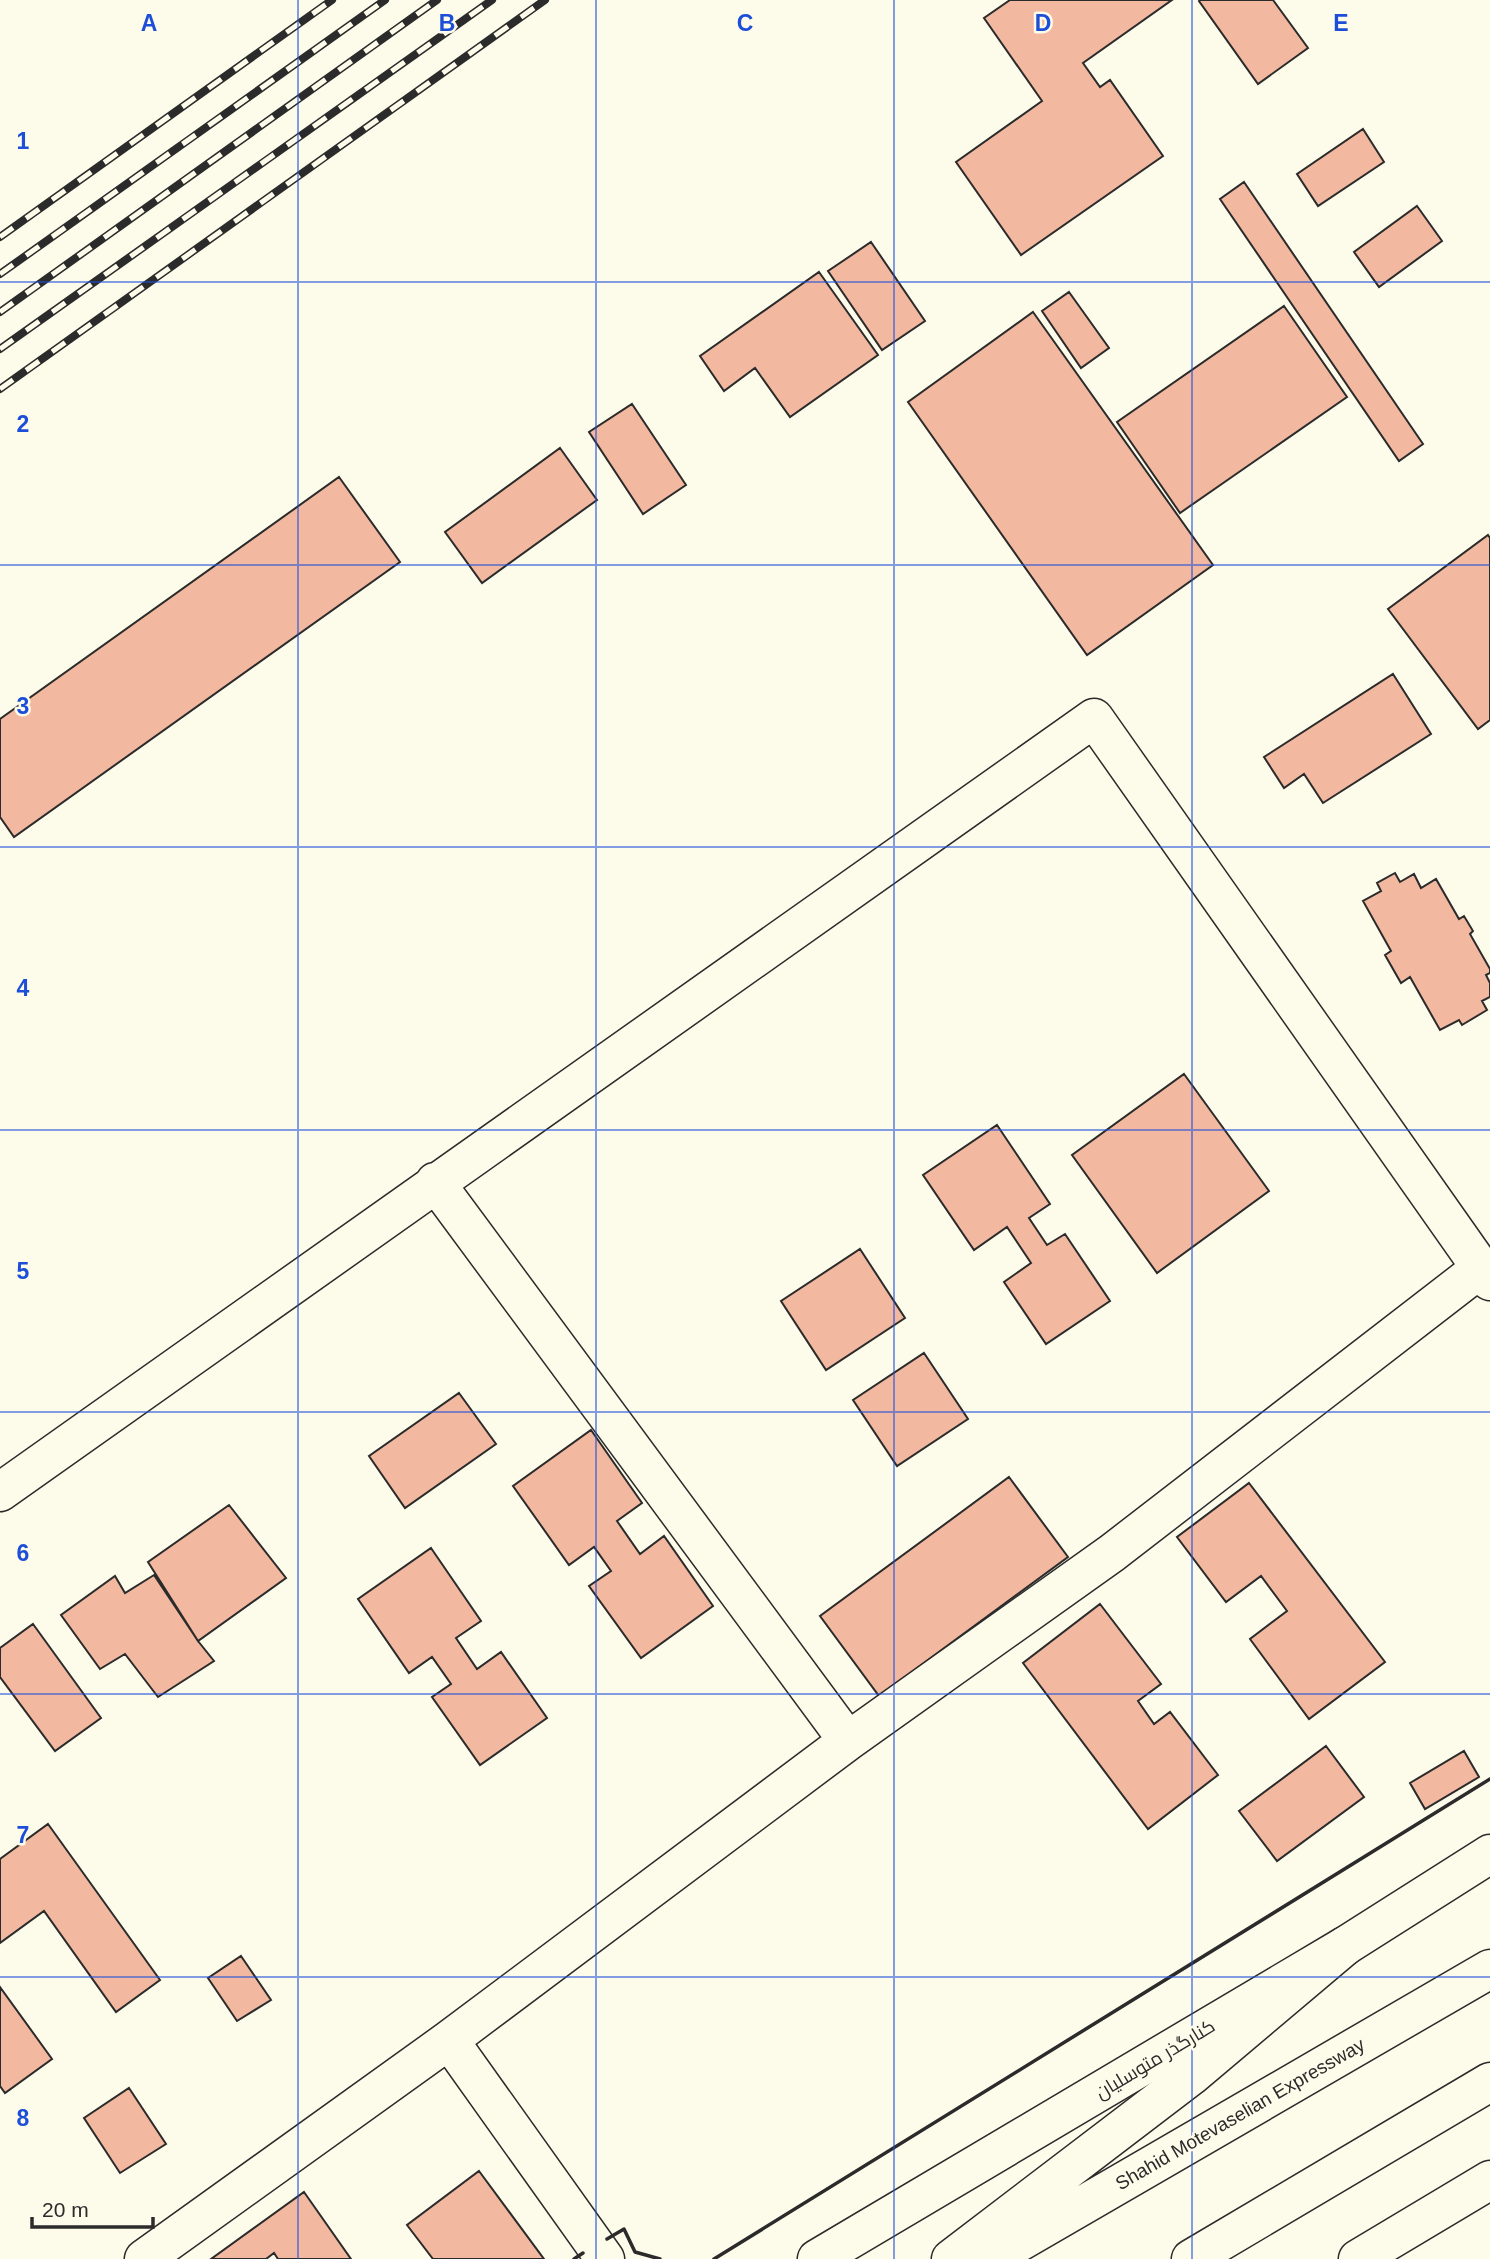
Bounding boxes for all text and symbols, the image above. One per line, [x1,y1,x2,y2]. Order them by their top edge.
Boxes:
text: A [141,10,157,36]
text: B [439,10,455,36]
text: C [737,10,753,36]
text: D [1035,10,1051,36]
text: E [1333,10,1349,36]
text: 1 [17,128,30,154]
text: 2 [17,411,29,437]
text: 3 [17,693,29,719]
text: 4 [17,975,30,1001]
text: 5 [17,1258,30,1284]
text: 6 [17,1540,29,1566]
text: 7 [17,1822,29,1848]
street label: کنارگذر متوسلیان [1092,2015,1219,2104]
street label: Shahid Motevaselian Expressway [1112,2034,1369,2194]
text: 8 [17,2105,30,2131]
scale bar [32,2186,152,2230]
text: 20 m [42,2198,89,2221]

